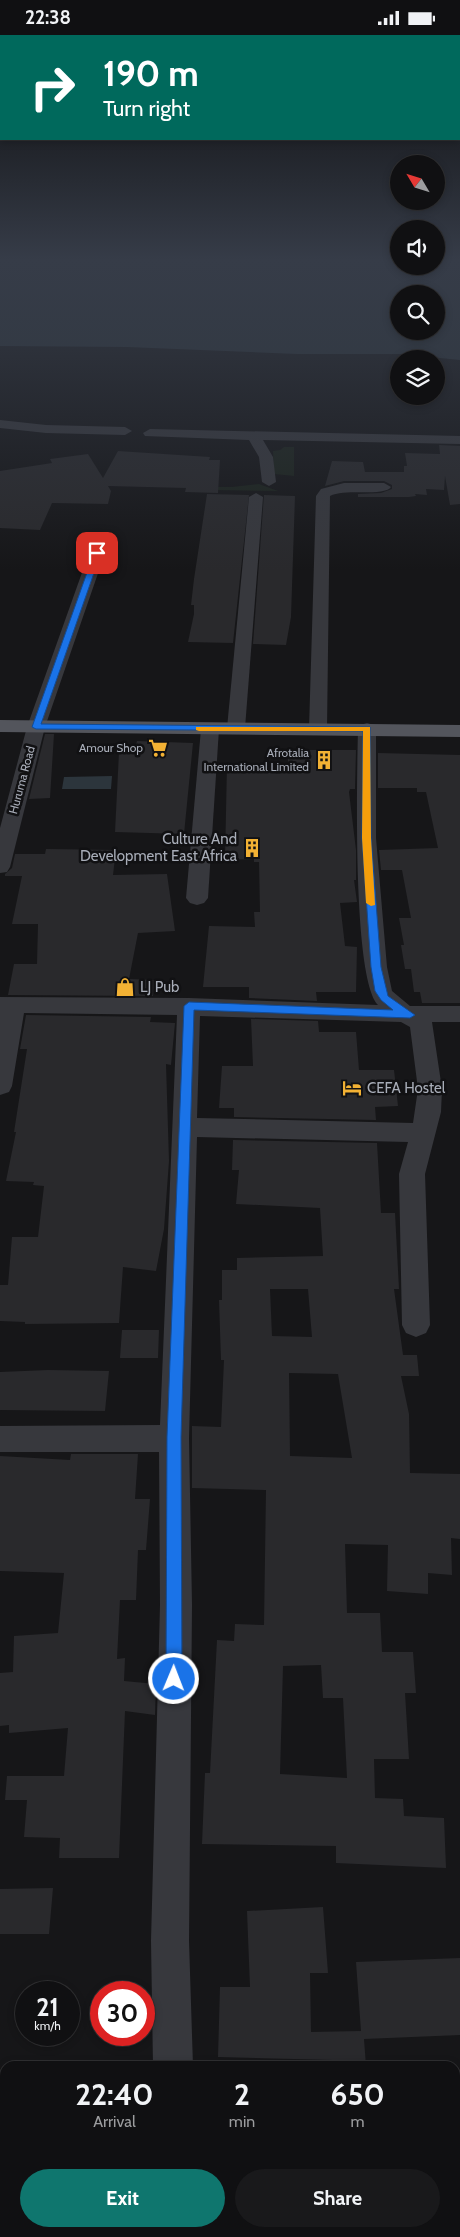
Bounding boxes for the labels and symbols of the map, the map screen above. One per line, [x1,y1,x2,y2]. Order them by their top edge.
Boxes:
north arrow [390,155,445,210]
pin [76,532,118,574]
supermarket icon: Amour Shop [147,737,169,759]
place label: Amour Shop [79,740,143,755]
street label: Huruma Road [5,744,38,815]
place label: Afrotalia International Limited [204,745,309,774]
building icon: Afrotalia International Limited [313,749,335,771]
place label: Culture And Development East Africa [80,830,238,865]
building icon: Culture And Development East Africa [241,837,263,859]
shop icon: LJ Pub [114,976,136,998]
place label: LJ Pub [140,978,179,996]
hotel icon: CEFA Hostel [341,1077,363,1099]
place label: CEFA Hostel [367,1079,446,1097]
position arrow [147,1652,199,1704]
speed limit sign: 30 [90,1981,155,2046]

